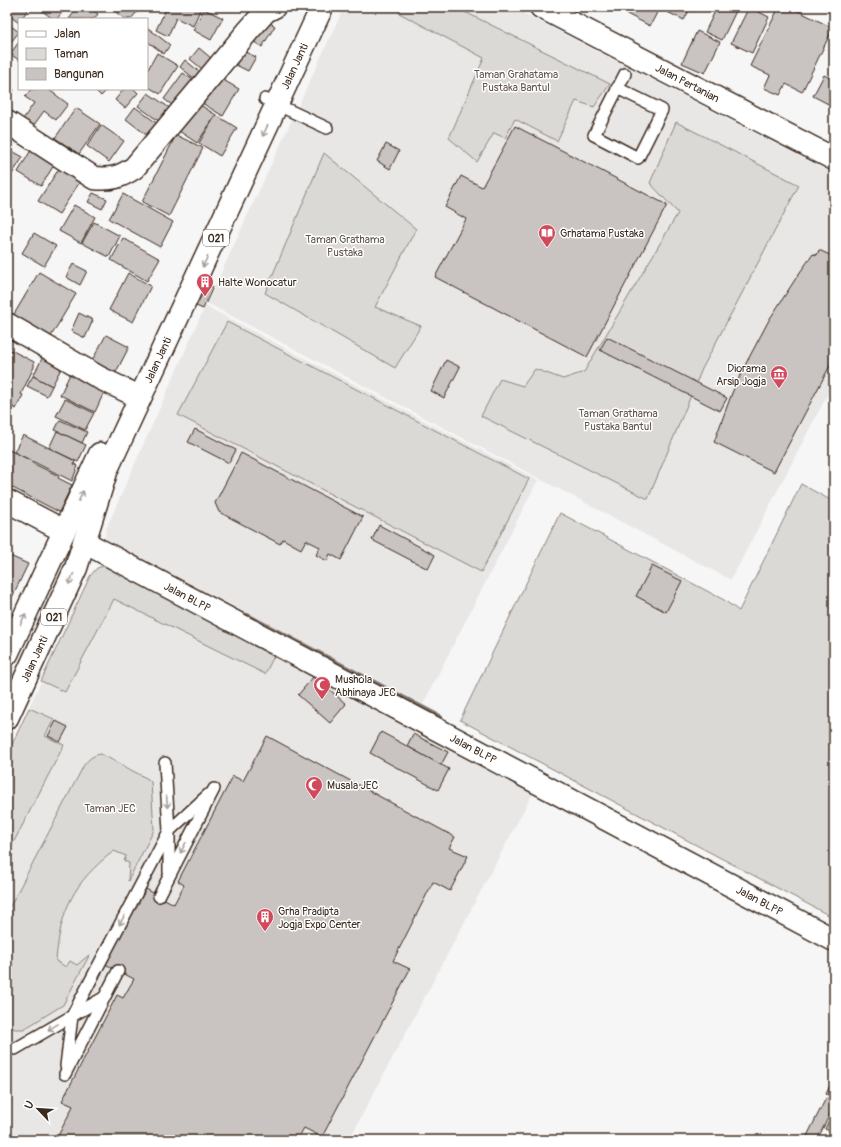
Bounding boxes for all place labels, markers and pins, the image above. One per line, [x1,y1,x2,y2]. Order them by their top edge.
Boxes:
library icon: Grhatama Pustaka [537,223,557,248]
place label: Grhatama Pustaka [560,227,644,240]
building icon: Halte Wonocatur [195,272,215,297]
place label: Halte Wonocatur [218,276,297,289]
place label: Diorama Arsip Jogja [716,362,766,388]
museum icon: Diorama Arsip Jogja [769,364,789,389]
place label: Mushola Abhinaya JEC [335,673,396,699]
mosque icon: Mushola Abhinaya JEC [312,675,332,700]
mosque icon: Musala JEC [304,775,324,800]
place label: Musala JEC [327,779,379,792]
place label: Grha Pradipta Jogja Expo Center [278,905,361,931]
building icon: Grha Pradipta Jogja Expo Center [255,907,275,932]

